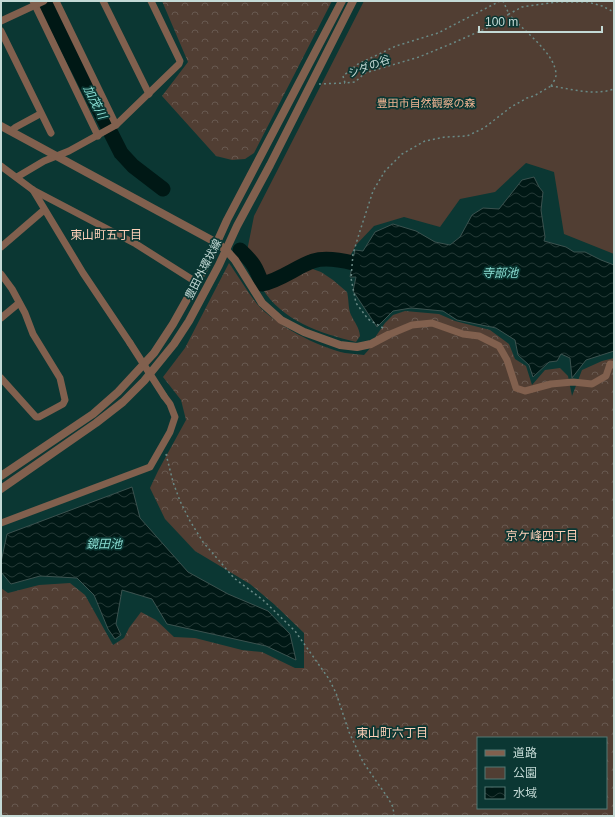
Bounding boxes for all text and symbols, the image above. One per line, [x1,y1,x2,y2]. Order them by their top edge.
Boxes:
scale bar [479,8,602,34]
text: 100 m [485,15,518,29]
street label: シダの谷 [346,53,392,79]
water label: 加茂川 [81,83,110,123]
park label: 豊田市自然観察の森 [377,97,476,109]
district label: 東山町五丁目 [70,228,142,242]
street label: 豊田外環状線 [183,237,223,301]
water label: 寺部池 [482,266,519,280]
district label: 京ケ峰四丁目 [506,529,578,543]
water label: 鏡田池 [86,537,123,551]
district label: 東山町六丁目 [356,726,428,740]
legend [477,737,607,809]
text: 道路 [513,746,537,760]
text: 公園 [513,766,537,780]
text: 水域 [513,786,537,800]

